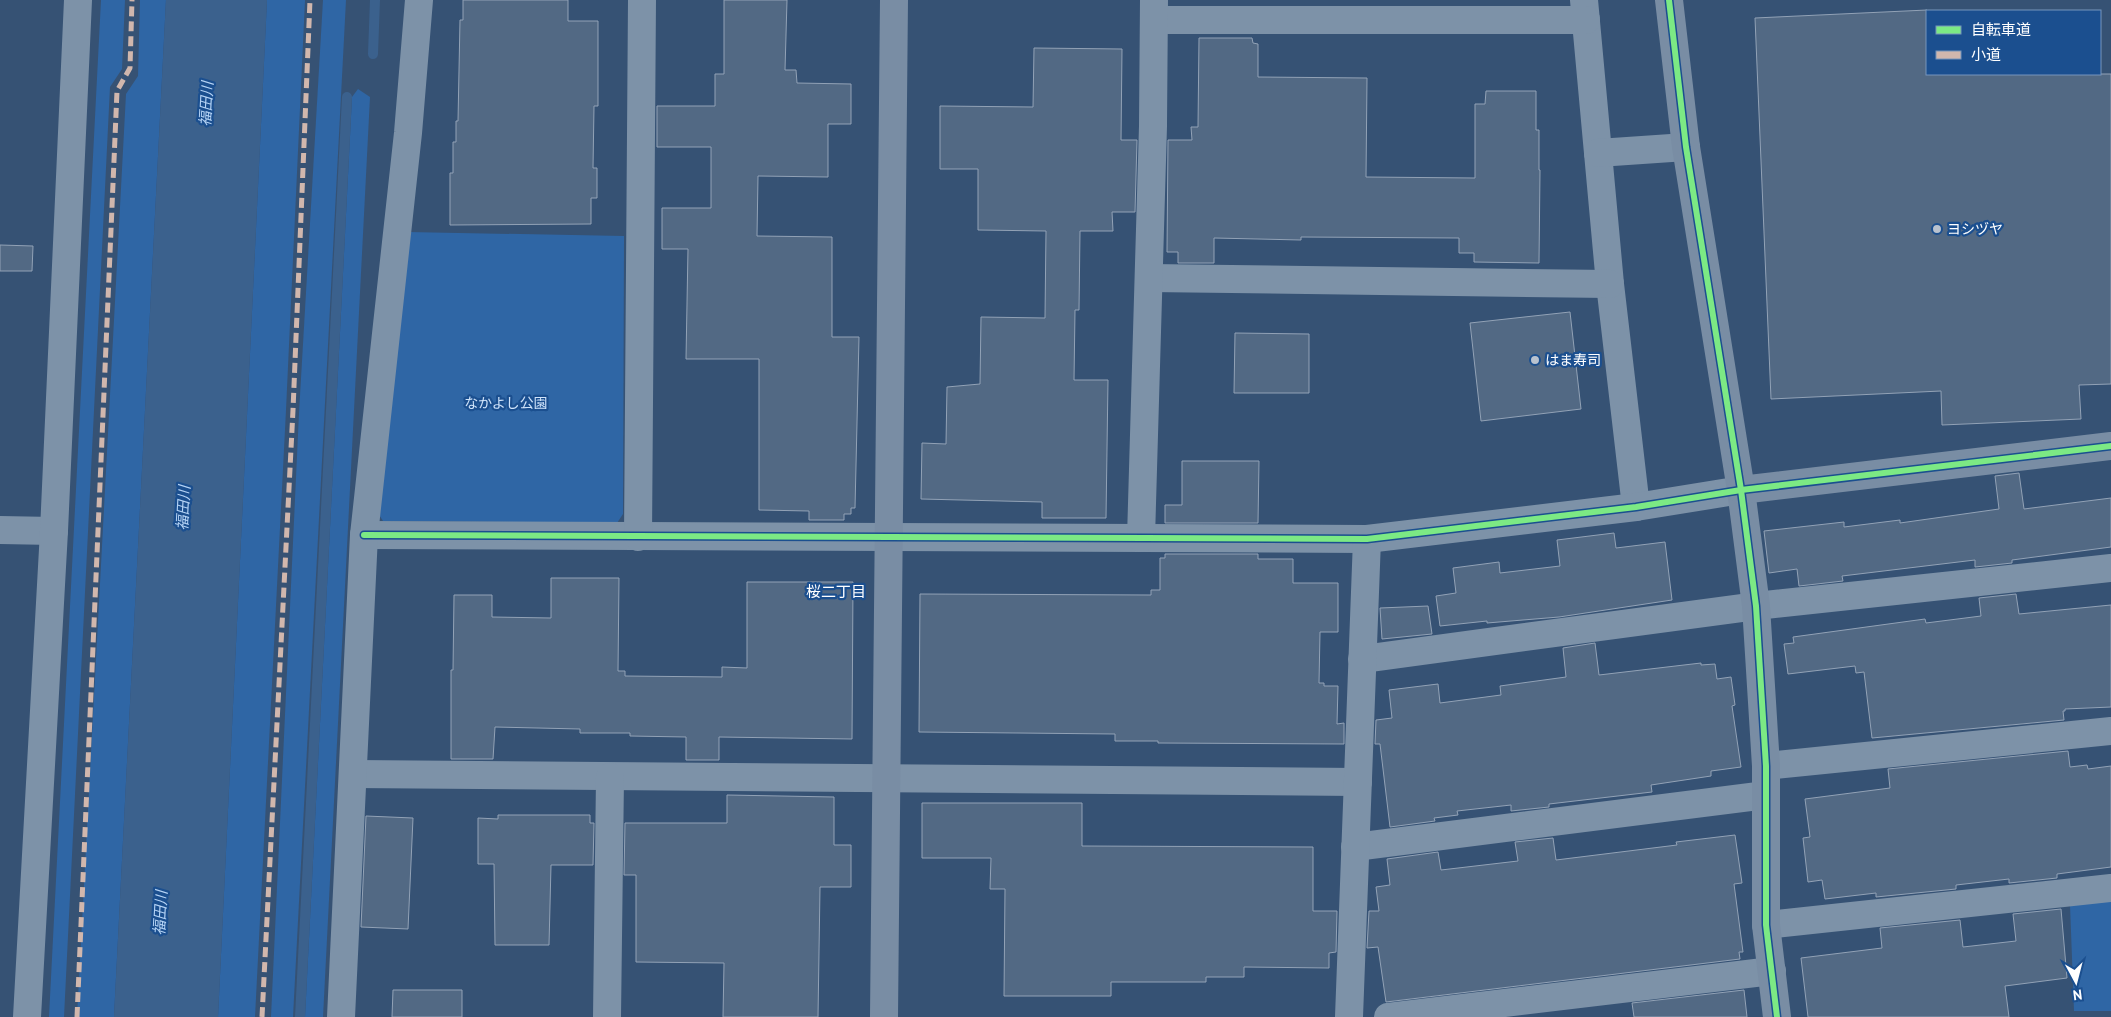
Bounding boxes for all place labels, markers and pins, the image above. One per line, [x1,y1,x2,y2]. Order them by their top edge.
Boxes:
place label: ヨシヅヤ [1947,220,2003,238]
marker: ヨシヅヤ [1931,223,1943,235]
place label: はま寿司 [1545,351,1601,369]
marker: はま寿司 [1529,354,1541,366]

